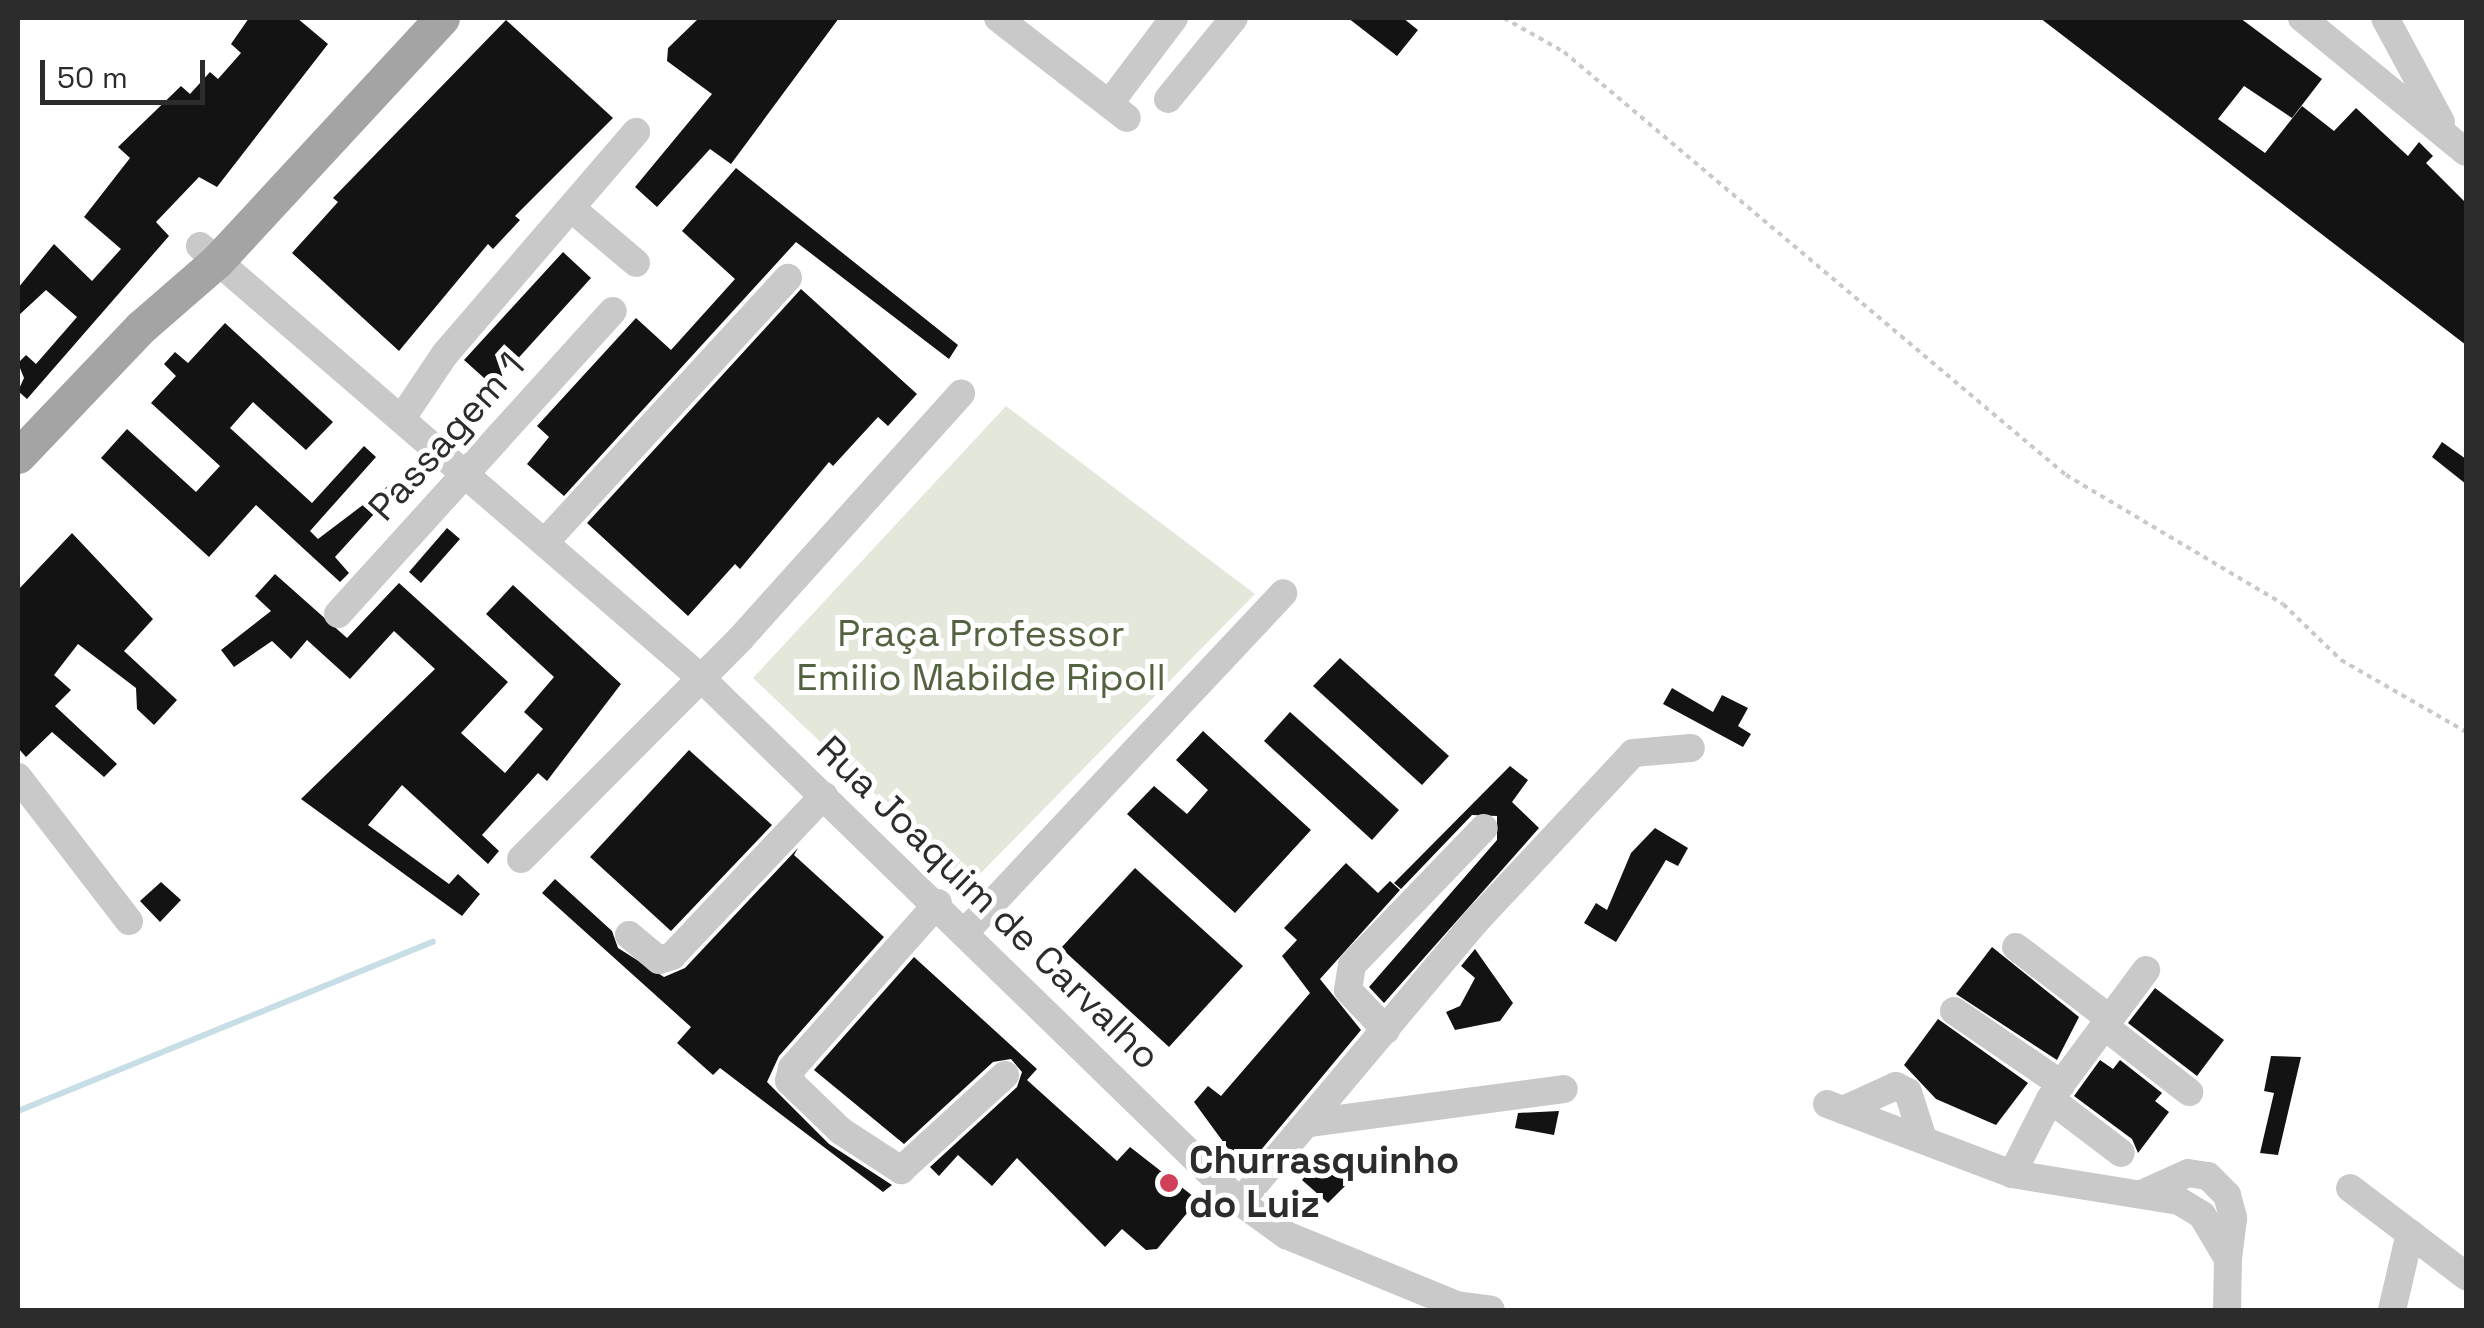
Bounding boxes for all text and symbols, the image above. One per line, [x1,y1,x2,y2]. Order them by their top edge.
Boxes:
scale bar [45,40,210,102]
text: 50 m [57,58,128,97]
street label: Passagem 1 [360,344,534,530]
park label: Praça Professor Emilio Mabilde Ripoll [796,611,1166,700]
street label: Rua Joaquim de Carvalho [807,727,1169,1079]
place label: Churrasquinho do Luiz [1189,1138,1459,1228]
marker: Churrasquinho do Luiz [1158,1172,1180,1194]

